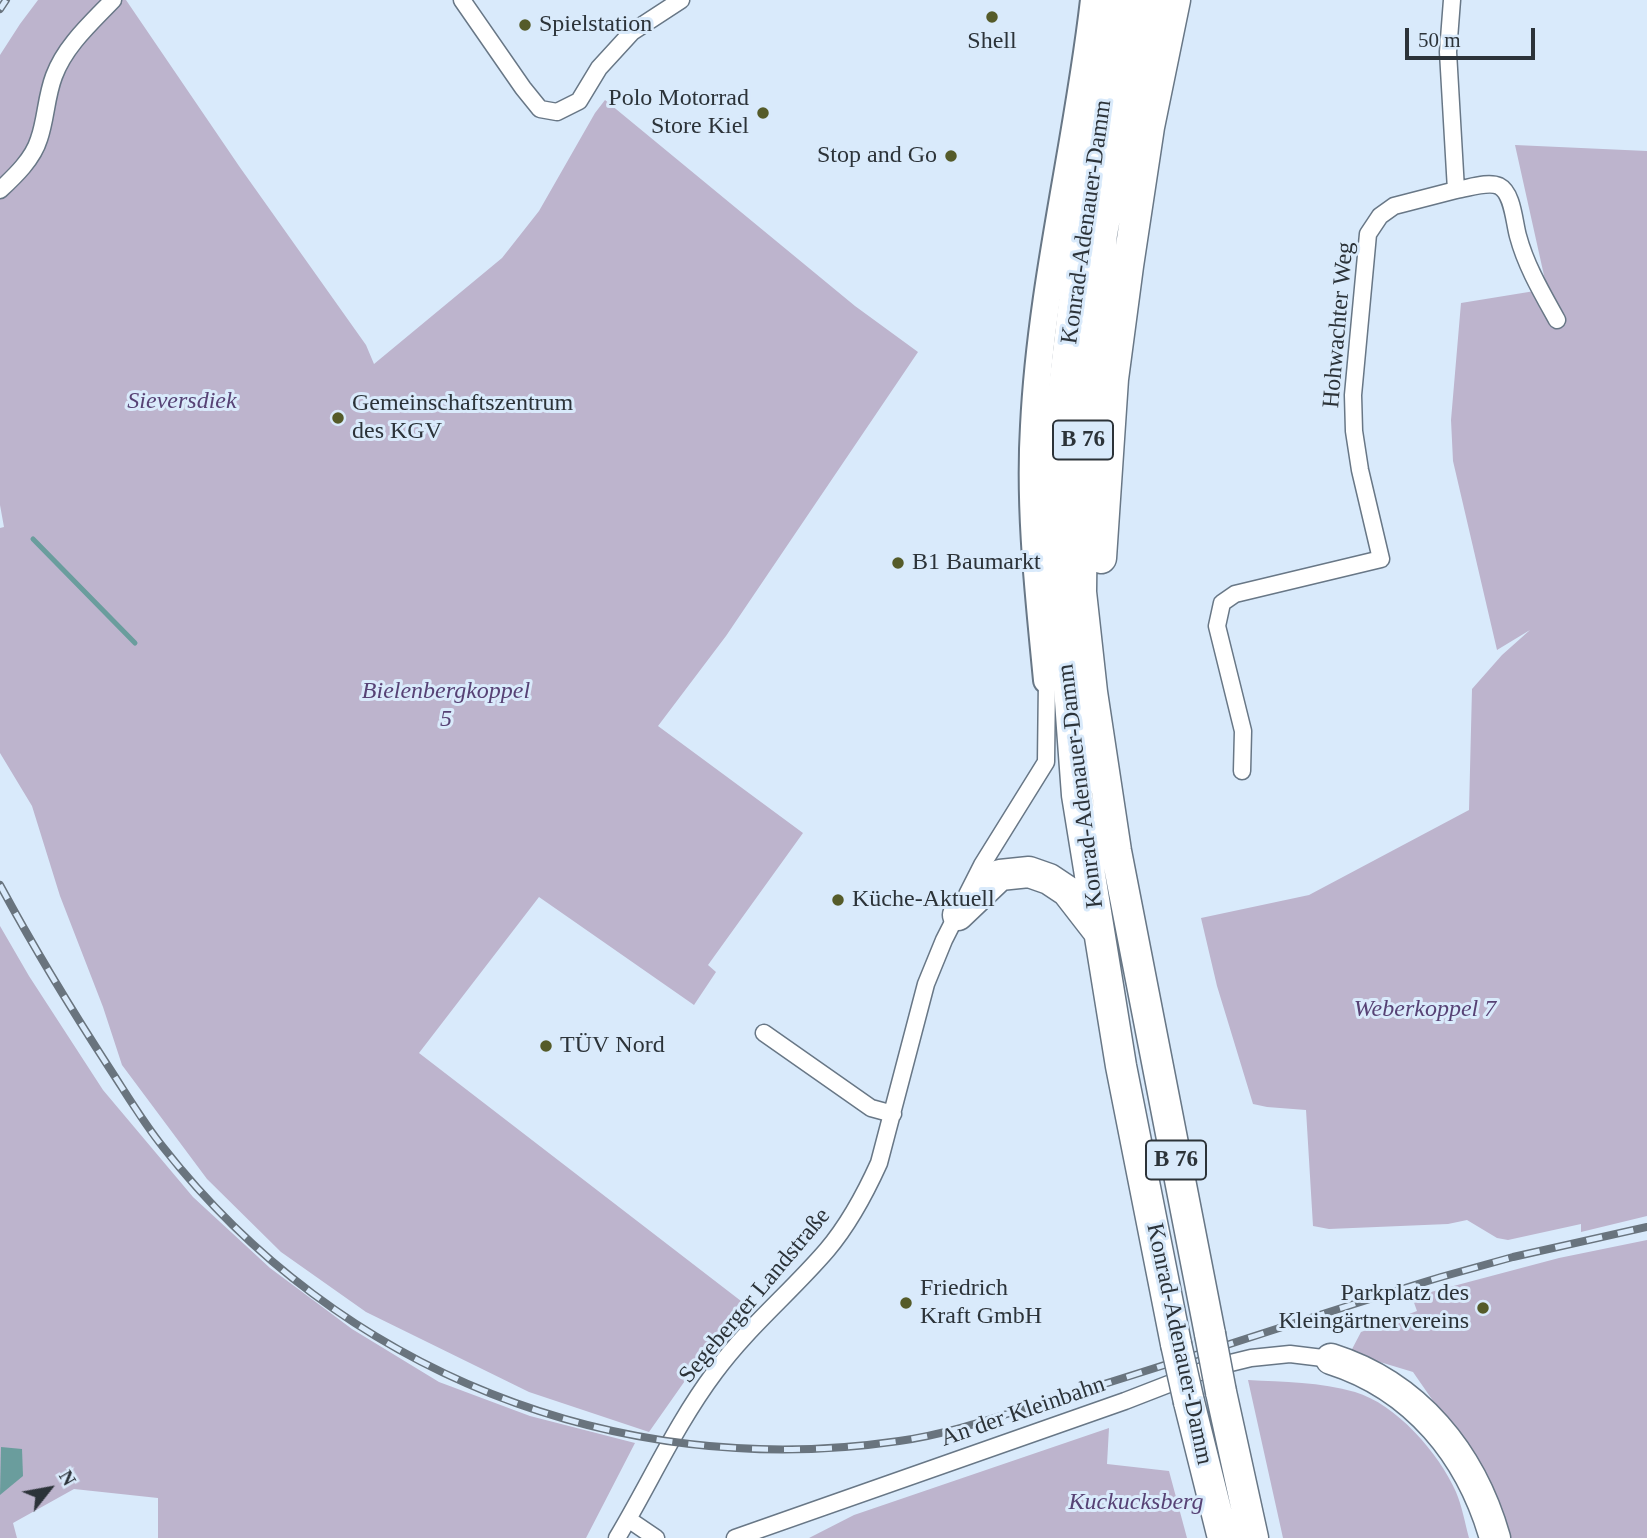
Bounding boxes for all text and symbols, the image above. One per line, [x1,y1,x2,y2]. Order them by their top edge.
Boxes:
marker: Shell [984,9,1000,25]
place label: Spielstation [539,11,652,39]
scale bar [1409,14,1538,58]
marker: Spielstation [517,17,533,33]
place label: Shell [967,28,1017,56]
text: 50 m [1418,28,1461,52]
place label: Polo Motorrad Store Kiel [608,85,749,141]
street label: Konrad-Adenauer-Damm [1056,98,1118,346]
marker: Polo Motorrad Store Kiel [755,105,771,121]
place label: Stop and Go [817,142,937,170]
marker: Stop and Go [943,148,959,164]
street label: Hohwachter Weg [1317,241,1361,409]
park label: Sieversdiek [127,388,237,416]
place label: Gemeinschaftszentrum des KGV [352,390,573,446]
marker: Gemeinschaftszentrum des KGV [330,410,346,426]
road number: B 76 [1053,420,1113,460]
place label: B1 Baumarkt [912,549,1041,577]
marker: B1 Baumarkt [890,555,906,571]
street label: Konrad-Adenauer-Damm [1052,662,1110,910]
park label: Bielenbergkoppel 5 [362,678,530,734]
place label: Küche-Aktuell [852,886,995,914]
marker: Küche-Aktuell [830,892,846,908]
park label: Weberkoppel 7 [1354,996,1496,1024]
place label: TÜV Nord [560,1032,665,1060]
marker: TÜV Nord [538,1038,554,1054]
road number: B 76 [1146,1140,1206,1180]
street label: Segeberger Landstraße [673,1202,837,1390]
street label: Konrad-Adenauer-Damm [1139,1221,1219,1467]
place label: Friedrich Kraft GmbH [920,1275,1042,1331]
place label: Parkplatz des Kleingärtnervereins [1278,1280,1469,1336]
marker: Friedrich Kraft GmbH [898,1295,914,1311]
marker: Parkplatz des Kleingärtnervereins [1475,1300,1491,1316]
street label: An der Kleinbahn [937,1370,1109,1454]
north arrow [14,1454,84,1524]
text: N [55,1467,80,1489]
park label: Kuckucksberg [1068,1489,1204,1517]

